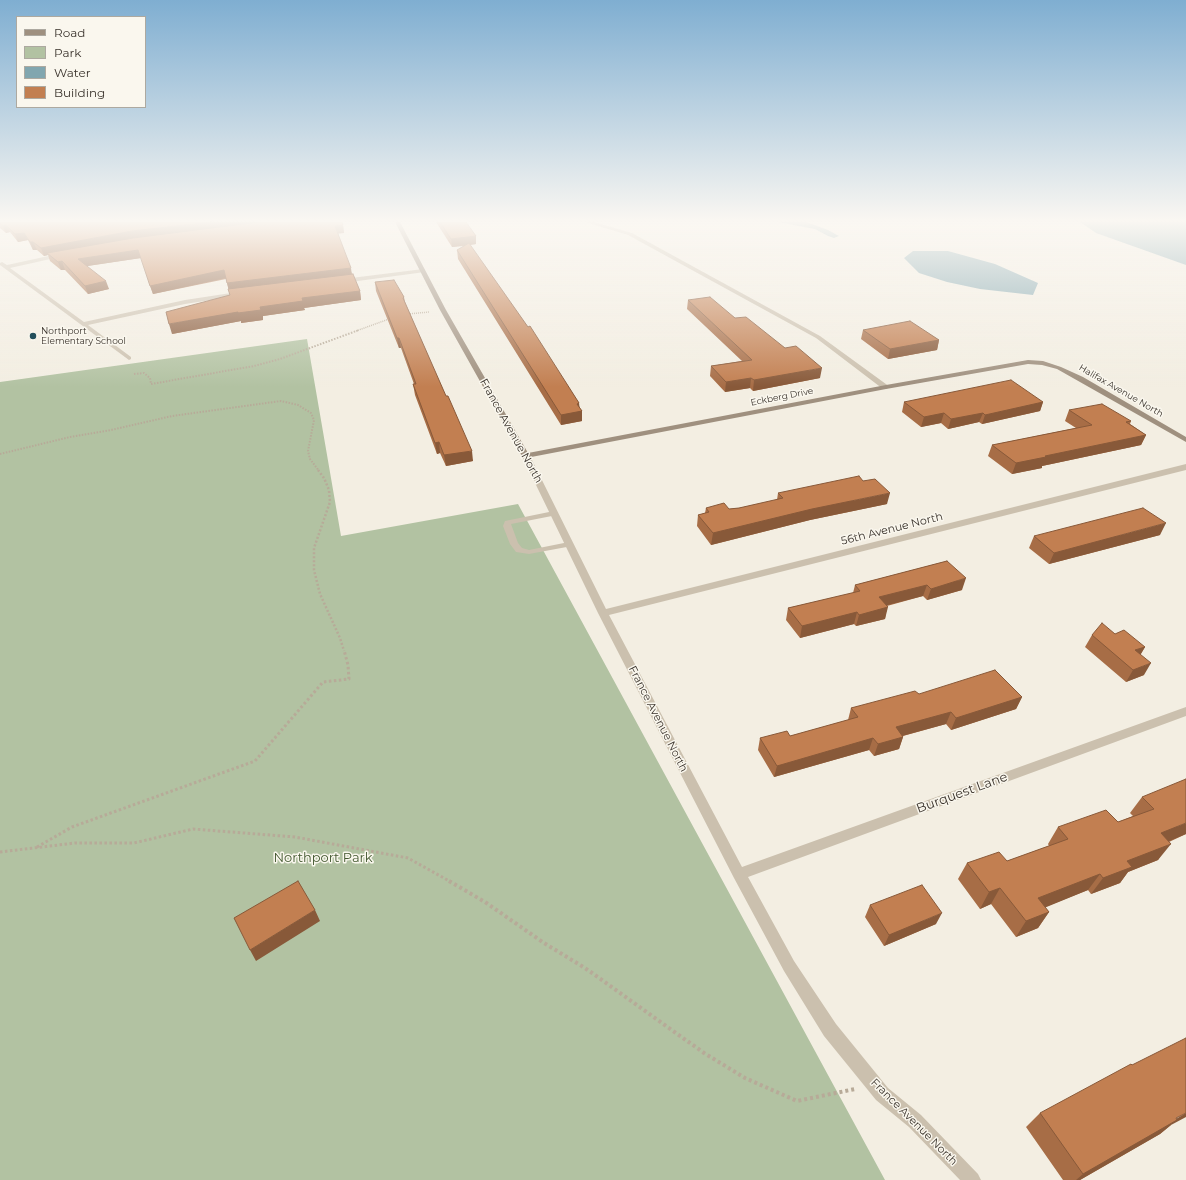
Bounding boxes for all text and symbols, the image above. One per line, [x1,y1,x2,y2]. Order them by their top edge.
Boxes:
legend [16,16,146,108]
text: Road [54,25,85,40]
text: Park [54,45,81,60]
text: Water [54,65,90,80]
text: Building [54,85,105,100]
place label: Northport Elementary School [41,326,126,347]
marker: Northport Elementary School [28,331,38,341]
street label: Halifax Avenue North [1077,362,1165,420]
street label: France Avenue North [477,377,545,485]
street label: Eckberg Drive [750,386,814,408]
street label: 56th Avenue North [840,510,944,548]
street label: France Avenue North [626,664,690,774]
street label: Burquest Lane [914,769,1010,817]
park label: Northport Park [274,850,372,866]
street label: France Avenue North [868,1076,960,1168]

